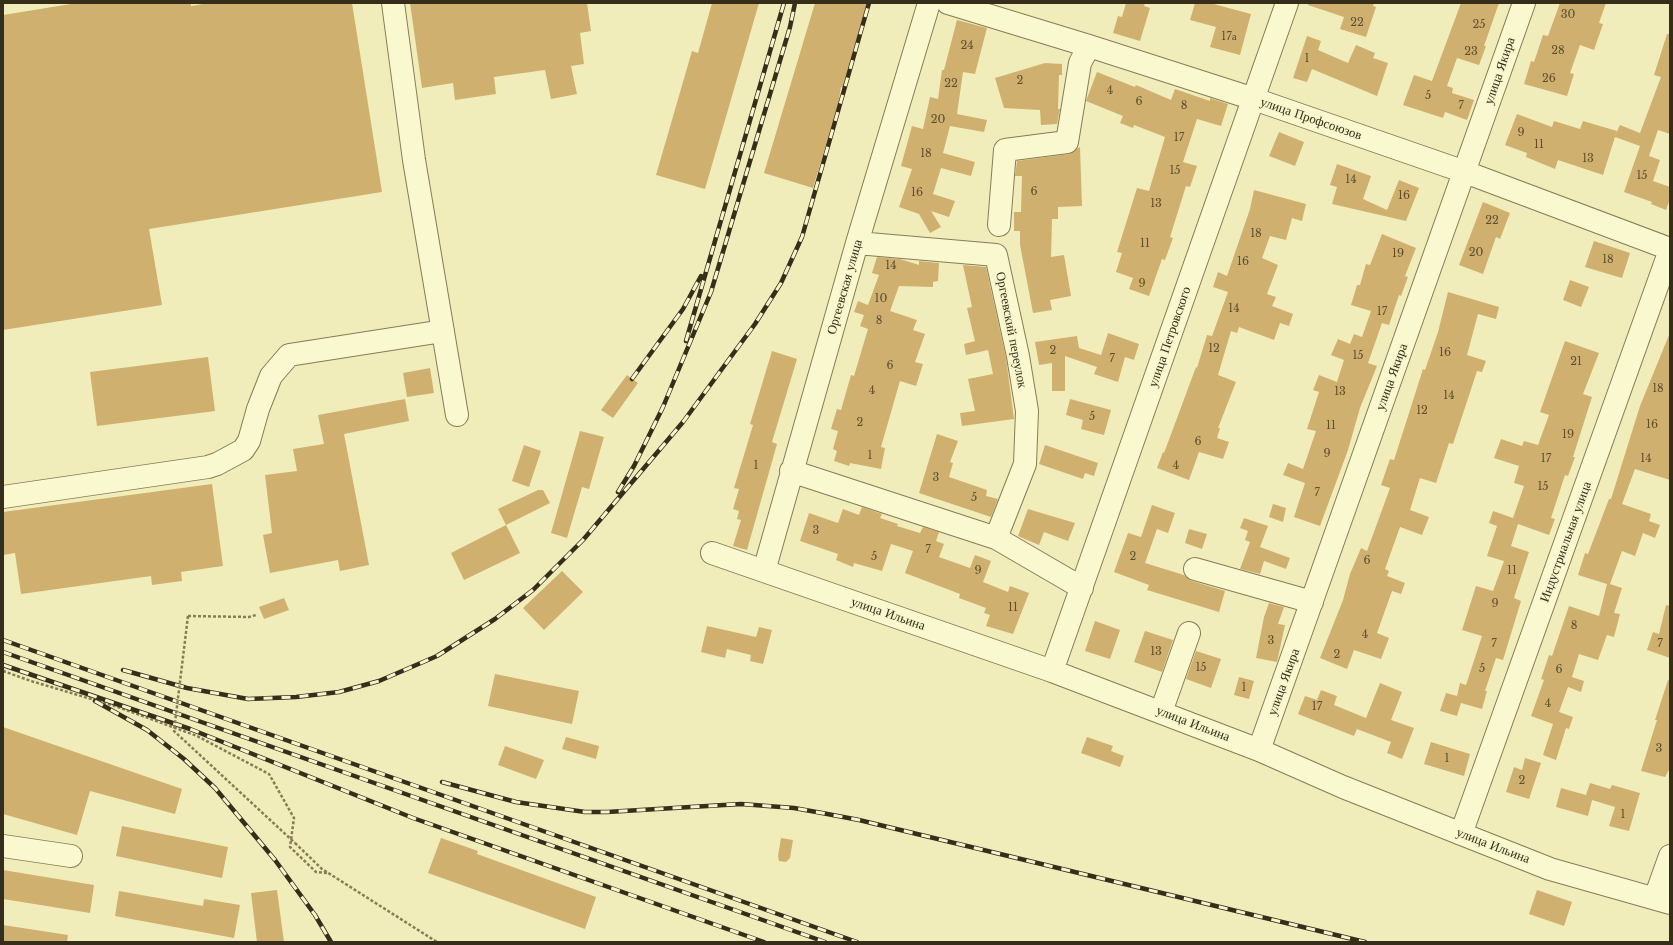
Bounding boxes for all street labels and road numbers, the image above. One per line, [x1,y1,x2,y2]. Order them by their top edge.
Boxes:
street label: улица Якира [1481,35,1519,107]
street label: улица Профсоюзов [1258,94,1364,144]
street label: Оргеевская улица [824,238,866,336]
street label: Оргеевский переулок [992,270,1030,390]
street label: улица Петровского [1145,285,1195,389]
street label: улица Якира [1373,341,1411,413]
street label: Индустриальная улица [1537,479,1595,605]
street label: улица Ильина [849,594,927,634]
street label: улица Якира [1265,646,1303,718]
street label: улица Ильина [1154,703,1232,745]
street label: улица Ильина [1454,825,1532,867]

